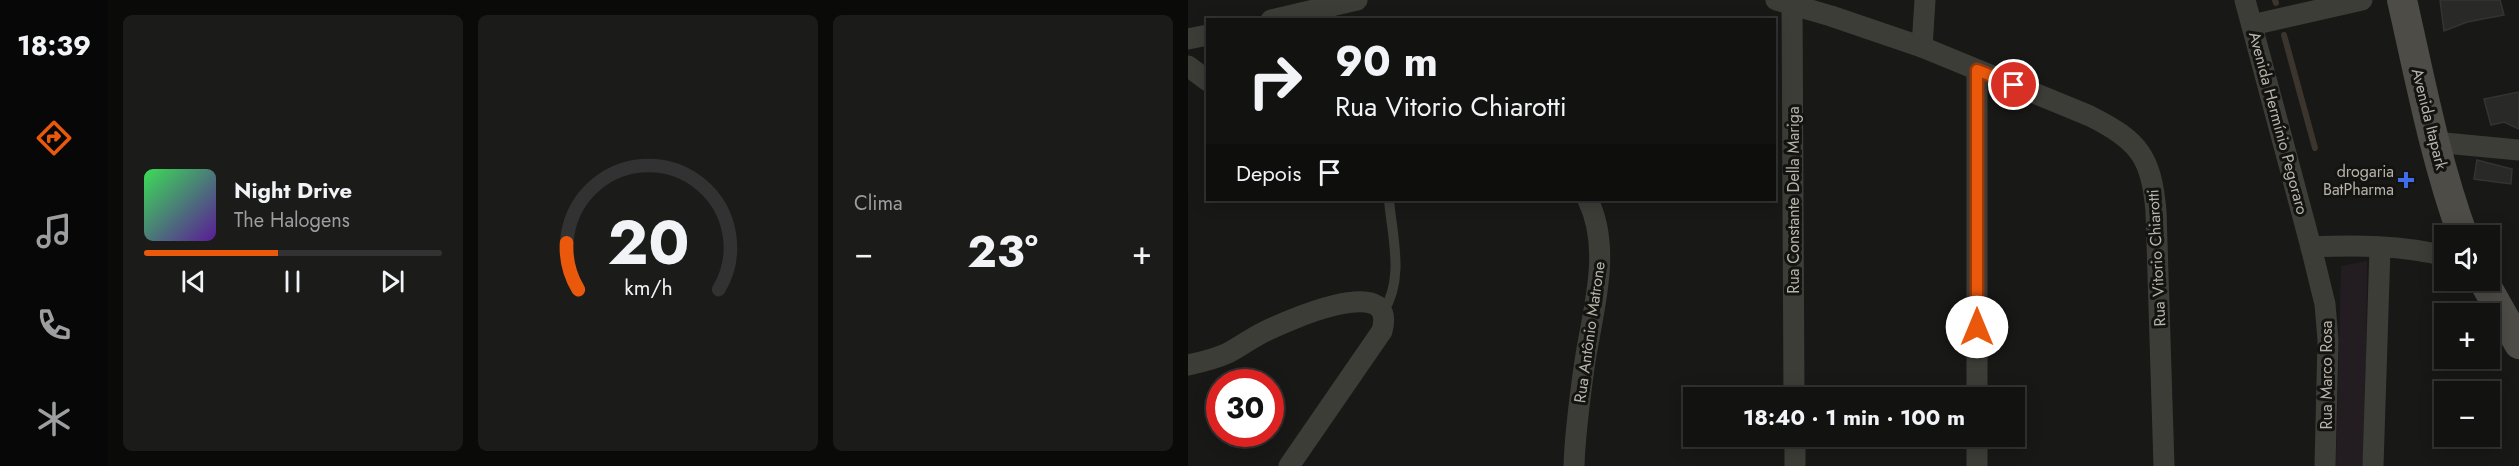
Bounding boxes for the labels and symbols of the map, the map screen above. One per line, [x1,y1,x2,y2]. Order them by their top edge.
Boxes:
street label: Avenida Hermínio Pegoraro [2243,29,2314,217]
pin [1988,59,2039,110]
street label: Avenida Itapark [2406,66,2453,173]
street label: Rua Constante Della Mariga [1782,106,1805,294]
place label: drogaria BatPharma [2323,160,2394,201]
marker: drogaria BatPharma [2399,173,2413,187]
street label: Rua Vitorio Chiarotti [2141,189,2172,327]
street label: Rua Antônio Matrone [1568,260,1611,404]
position arrow [1945,295,2009,359]
street label: Rua Marco Rosa [2315,321,2338,429]
speed limit sign: 30 [1206,369,1284,447]

